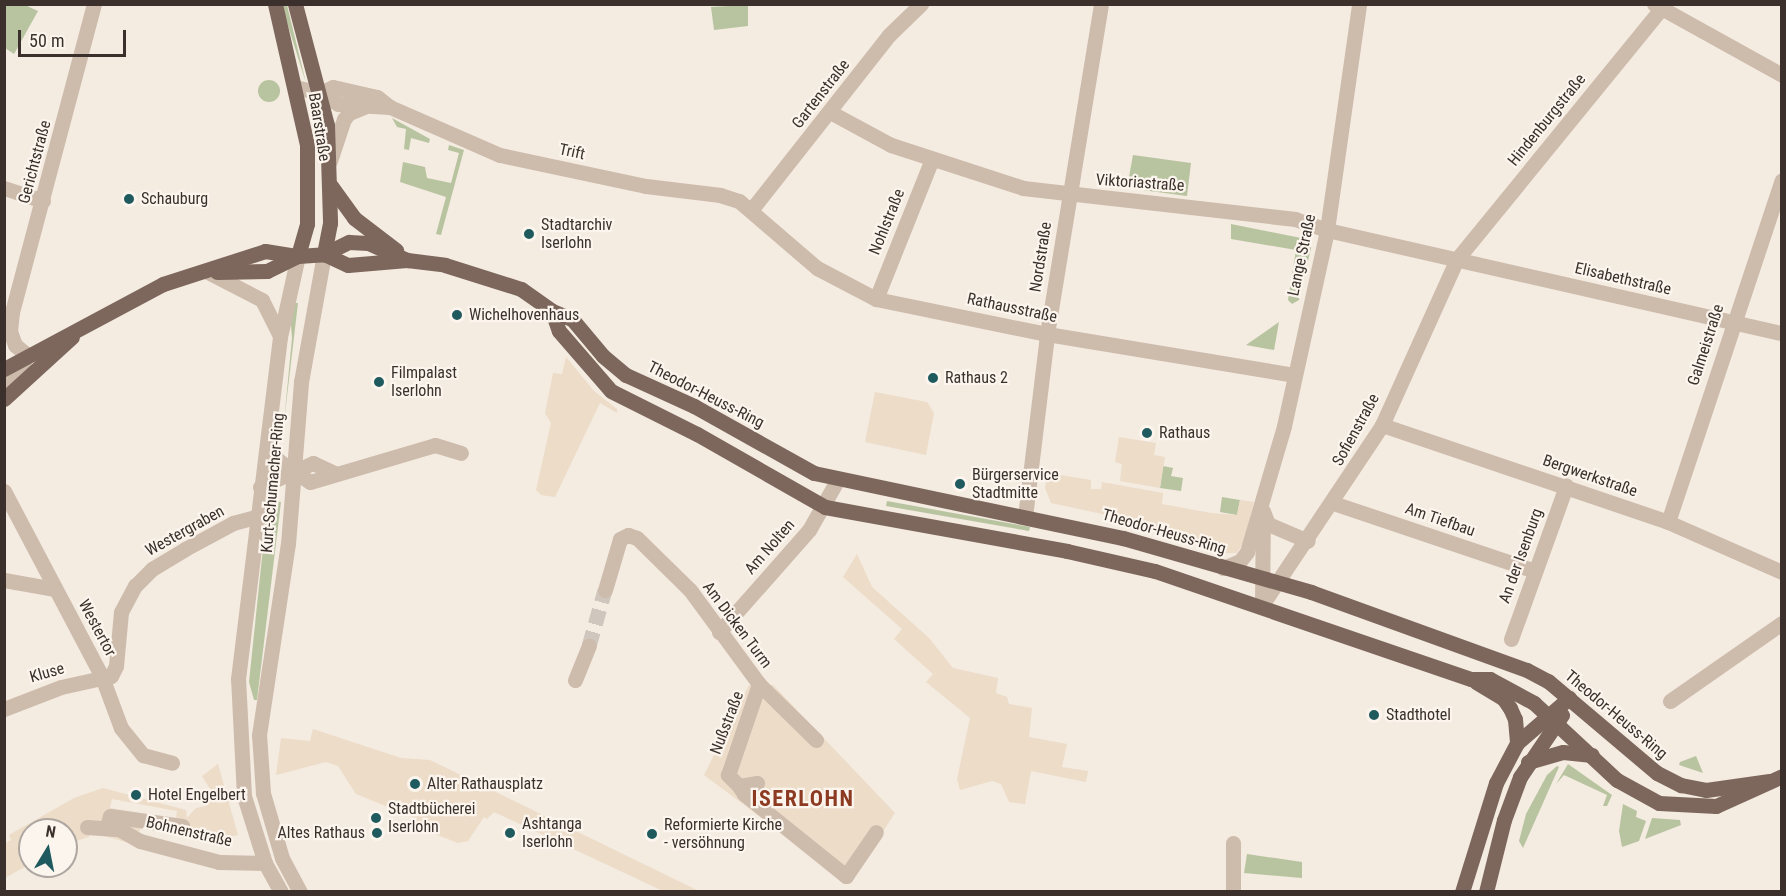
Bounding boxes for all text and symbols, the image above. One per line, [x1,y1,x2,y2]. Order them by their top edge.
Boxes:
scale bar [21,18,129,56]
text: 50 m [29,30,64,51]
street label: Gartenstraße [788,56,854,132]
street label: Hindenburgstraße [1504,70,1590,170]
street label: Baarstraße [304,91,334,163]
street label: Gerichtstraße [15,118,55,206]
street label: Trift [557,140,587,164]
street label: Viktoriastraße [1095,170,1185,196]
street label: Nohlstraße [865,186,909,258]
place label: Schauburg [141,189,208,209]
marker: Schauburg [122,192,136,206]
street label: Lange Straße [1284,212,1320,298]
place label: Stadtarchiv Iserlohn [541,215,612,253]
street label: Nordstraße [1026,221,1056,293]
marker: Stadtarchiv Iserlohn [522,227,536,241]
street label: Elisabethstraße [1573,259,1673,299]
street label: Rathausstraße [965,289,1059,327]
street label: Galmeistraße [1684,302,1728,388]
place label: Wichelhovenhaus [469,305,579,325]
marker: Wichelhovenhaus [450,308,464,322]
street label: Theodor-Heuss-Ring [645,357,767,433]
place label: Filmpalast Iserlohn [391,363,457,401]
place label: Rathaus 2 [945,368,1008,388]
marker: Rathaus 2 [926,371,940,385]
marker: Filmpalast Iserlohn [372,375,386,389]
street label: Sofienstraße [1328,391,1384,469]
street label: Kurt-Schumacher-Ring [257,412,289,554]
place label: Rathaus [1159,423,1210,443]
marker: Rathaus [1140,426,1154,440]
street label: Bergwerkstraße [1540,451,1640,501]
place label: Bürgerservice Stadtmitte [972,465,1059,503]
marker: Bürgerservice Stadtmitte [953,477,967,491]
street label: Am Tiefbau [1402,499,1478,541]
street label: Westergraben [142,502,228,560]
street label: Theodor-Heuss-Ring [1100,505,1228,559]
street label: An der Isenburg [1495,506,1547,606]
street label: Am Nolten [741,516,799,578]
street label: Am Dicken Turm [698,578,776,672]
street label: Westertor [74,596,120,660]
street label: Kluse [28,659,66,687]
street label: Theodor-Heuss-Ring [1561,667,1671,763]
street label: Nußstraße [706,689,748,757]
place label: Stadthotel [1386,705,1451,725]
marker: Stadthotel [1367,708,1381,722]
place label: Alter Rathausplatz [427,774,543,794]
marker: Alter Rathausplatz [408,777,422,791]
place label: Hotel Engelbert [148,785,246,805]
district label: ISERLOHN [752,786,854,812]
marker: Hotel Engelbert [129,788,143,802]
place label: Stadtbücherei Iserlohn [388,799,476,837]
marker: Stadtbücherei Iserlohn [369,811,383,825]
street label: Bohnenstraße [144,813,234,851]
place label: Ashtanga Iserlohn [522,814,582,852]
place label: Reformierte Kirche - versöhnung [664,815,782,853]
north arrow [18,818,78,878]
text: N [44,822,57,842]
place label: Altes Rathaus [278,823,365,843]
marker: Altes Rathaus [370,826,384,840]
marker: Ashtanga Iserlohn [503,826,517,840]
marker: Reformierte Kirche - versöhnung [645,827,659,841]

